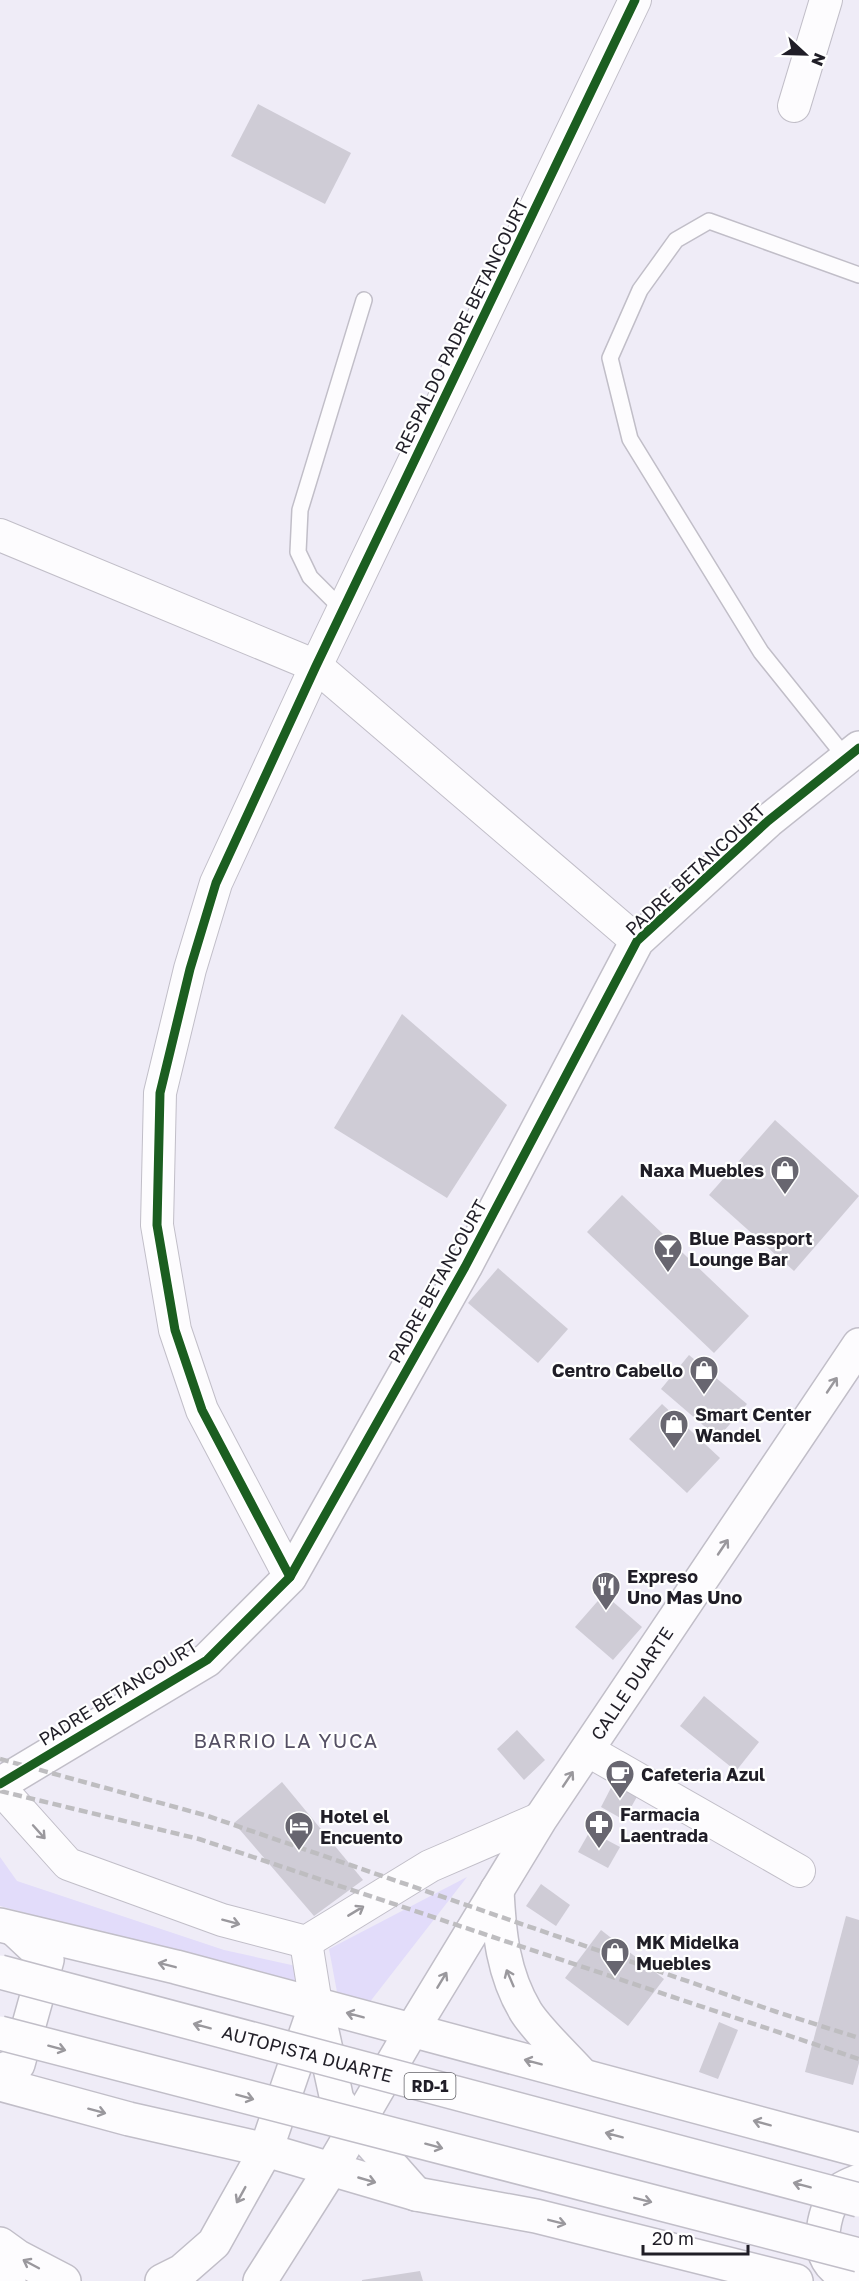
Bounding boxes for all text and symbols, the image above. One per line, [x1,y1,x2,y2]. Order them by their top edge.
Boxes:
north arrow [775,24,835,84]
text: N [807,50,830,69]
street label: RESPALDO PADRE BETANCOURT [389,195,533,457]
street label: PADRE BETANCOURT [620,798,770,940]
shop icon: Naxa Muebles [769,1154,801,1196]
place label: Naxa Muebles [640,1159,764,1181]
street label: PADRE BETANCOURT [383,1195,491,1367]
place label: Blue Passport Lounge Bar [689,1227,812,1270]
bar icon: Blue Passport Lounge Bar [652,1232,684,1274]
shop icon: Centro Cabello [688,1354,720,1396]
place label: Centro Cabello [552,1359,683,1381]
one-way arrow [826,1377,838,1394]
place label: Smart Center Wandel [695,1403,811,1446]
shop icon: Smart Center Wandel [658,1408,690,1450]
one-way arrow [717,1539,729,1556]
place label: Expreso Uno Mas Uno [627,1565,742,1608]
restaurant icon: Expreso Uno Mas Uno [590,1570,622,1612]
street label: CALLE DUARTE [586,1623,677,1744]
street label: PADRE BETANCOURT [34,1634,202,1750]
district label: BARRIO LA YUCA [193,1728,379,1752]
cafe icon: Cafeteria Azul [604,1758,636,1800]
place label: Cafeteria Azul [641,1763,765,1785]
one-way arrow [562,1771,574,1787]
place label: Farmacia Laentrada [620,1803,708,1846]
place label: Hotel el Encuento [320,1805,403,1848]
pharmacy icon: Farmacia Laentrada [583,1808,615,1850]
hotel icon: Hotel el Encuento [283,1810,315,1852]
one-way arrow [32,1824,46,1839]
one-way arrow [347,1905,364,1917]
one-way arrow [221,1917,240,1929]
place label: MK Midelka Muebles [636,1931,739,1974]
shop icon: MK Midelka Muebles [599,1936,631,1978]
one-way arrow [158,1959,177,1970]
one-way arrow [504,1970,516,1988]
one-way arrow [437,1972,449,1989]
one-way arrow [346,2008,365,2020]
one-way arrow [193,2019,212,2031]
street label: AUTOPISTA DUARTE [220,2020,395,2087]
one-way arrow [47,2042,66,2054]
one-way arrow [524,2055,543,2067]
road number: RD-1 [404,2073,456,2099]
one-way arrow [235,2092,254,2103]
one-way arrow [87,2105,106,2117]
one-way arrow [753,2117,772,2129]
one-way arrow [605,2129,624,2140]
one-way arrow [424,2141,443,2153]
one-way arrow [357,2174,376,2186]
one-way arrow [793,2179,812,2190]
one-way arrow [235,2186,247,2203]
one-way arrow [633,2195,652,2207]
one-way arrow [548,2216,567,2228]
scale bar [643,2218,748,2256]
text: 20 m [652,2227,694,2249]
one-way arrow [23,2258,40,2270]

